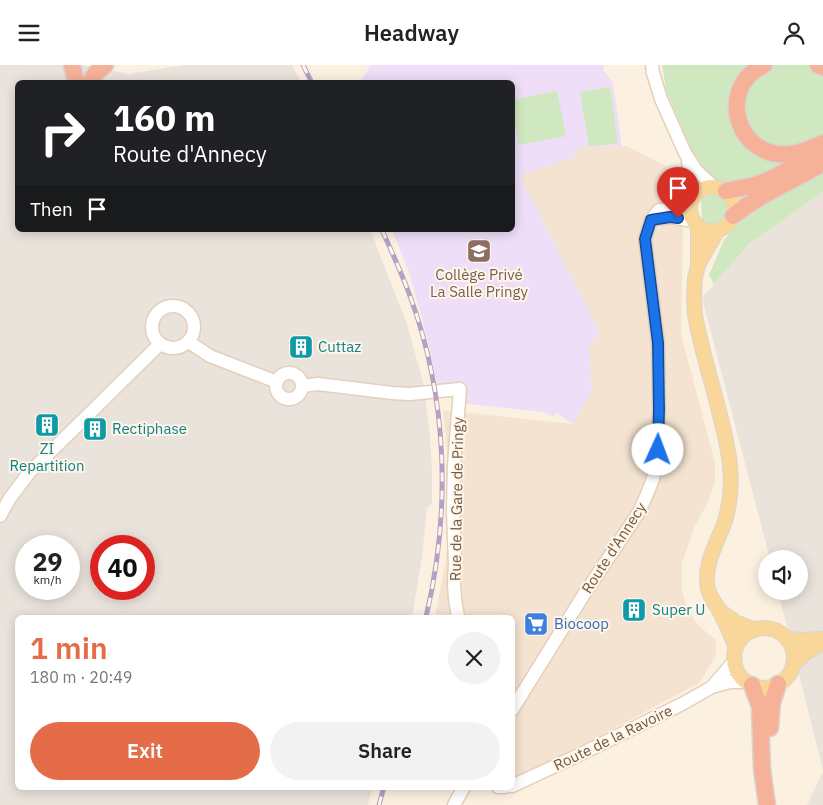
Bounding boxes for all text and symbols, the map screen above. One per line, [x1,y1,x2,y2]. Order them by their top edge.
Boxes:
text: Headway [364,18,459,47]
icon: menu [15,19,43,47]
icon: person [780,19,808,47]
text: 160 m [113,95,216,141]
icon: right [30,100,95,165]
text: Route d'Annecy [113,139,267,168]
pin [657,167,699,218]
icon: arrive [664,174,692,202]
icon: arrive [83,195,111,223]
text: Then [30,197,73,221]
school or university icon: Collège Privé La Salle Pringy [466,238,492,264]
place label: Collège Privé La Salle Pringy [430,265,528,301]
building icon: Cuttaz [288,334,314,360]
place label: Cuttaz [318,337,361,356]
building icon: ZI Repartition [34,412,60,438]
building icon: Rectiphase [82,416,108,442]
street label: Rue de la Gare de Pringy [446,416,467,581]
place label: Rectiphase [112,419,187,438]
position arrow [631,423,683,475]
place label: ZI Repartition [10,439,84,475]
street label: Route d'Annecy [577,498,650,597]
speed limit sign: 40 [90,535,155,600]
text: 29 [32,545,63,578]
map controls [758,550,808,600]
button: sound [758,550,808,600]
text: km/h [33,572,62,587]
building icon: Super U [621,597,647,623]
place label: Super U [652,600,705,619]
supermarket icon: Biocoop [523,611,549,637]
place label: Biocoop [554,614,609,633]
text: 1 min [30,628,108,667]
button: close [448,632,500,684]
text: 180 m · 20:49 [30,667,132,687]
street label: Route de la Ravoire [550,701,675,775]
button: Exit [30,722,260,780]
button: Share [270,722,500,780]

